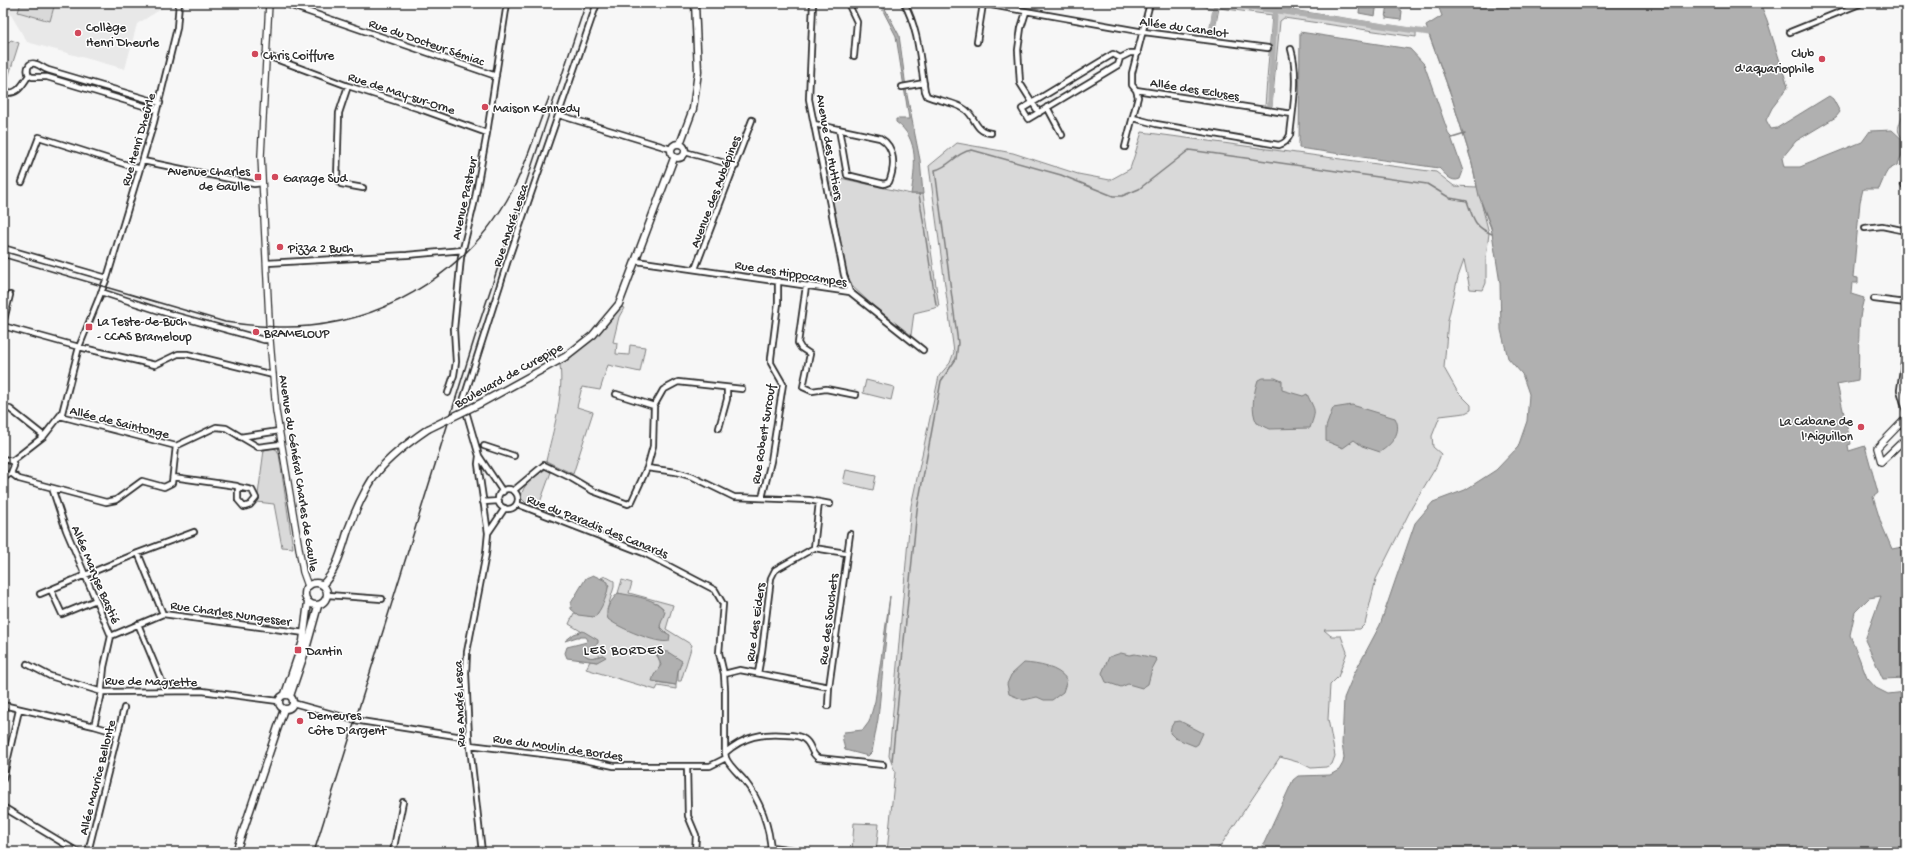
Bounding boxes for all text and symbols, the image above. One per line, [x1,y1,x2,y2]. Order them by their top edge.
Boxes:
street label: Allée du Canelot [1139,15,1230,42]
street label: Rue du Docteur Sémiac [366,17,487,70]
place label: Collège Henri Dheurle [86,21,160,51]
marker: Collège Henri Dheurle [73,28,83,38]
place label: Club d'aquariophile [1735,47,1814,77]
marker: Chris Coiffure [250,49,260,59]
place label: Chris Coiffure [263,49,335,64]
marker: Club d'aquariophile [1817,54,1827,64]
street label: Rue de May-sur-Orne [346,70,457,119]
street label: Allée des Ecluses [1149,76,1241,105]
street label: Rue Henri Dheûrle [119,91,160,188]
street label: Avenue des Huttiers [812,93,845,203]
marker: Maison Kennedy [480,102,490,112]
place label: Maison Kennedy [493,102,580,117]
street label: Avenue des Aubépines [688,133,745,250]
street label: Avenue Pasteur [449,154,482,241]
place label: Avenue Charles de Gaulle [168,165,251,195]
marker: Avenue Charles de Gaulle [253,172,263,182]
marker: Garage Sud [270,172,280,182]
place label: Garage Sud [283,172,349,187]
street label: Rue André Lesca [490,182,533,269]
marker: Pizza 2 Buch [275,242,285,252]
place label: Pizza 2 Buch [287,242,353,257]
street label: Rue des Hippocampes [733,258,849,291]
place label: La Teste-de-Buch - CCAS Brameloup [97,315,192,345]
marker: La Teste-de-Buch - CCAS Brameloup [84,322,94,332]
marker: BRAMELOUP [251,327,261,337]
place label: BRAMELOUP [263,327,330,342]
street label: Boulevard de Curepipe [452,340,566,413]
street label: Avenue du Général Charles de Gaulle [275,374,321,573]
street label: Rue Robert Surcouf [749,382,780,485]
street label: Allée de Saintonge [68,404,171,443]
place label: La Cabane de l'Aiguillon [1779,415,1854,445]
marker: La Cabane de l'Aiguillon [1856,422,1866,432]
street label: Rue du Paradis des Canards [524,492,671,563]
street label: Allée Maryse Bastié [67,524,122,627]
street label: Rue des Souchets [816,572,843,666]
street label: Rue des Eiders [744,581,770,663]
street label: Rue Charles Nungesser [169,599,293,631]
district label: LES BORDES [584,643,664,660]
marker: Dantin [293,645,303,655]
place label: Dantin [305,645,343,660]
street label: Rue André Lesca [451,660,470,747]
street label: Rue de Magrette [105,674,198,691]
place label: Demeures Côte D'argent [307,709,388,739]
marker: Demeures Côte D'argent [295,716,305,726]
street label: Allée Maurice Bellonte [77,718,120,837]
street label: Rue du Moulin de Bordes [492,732,625,765]

